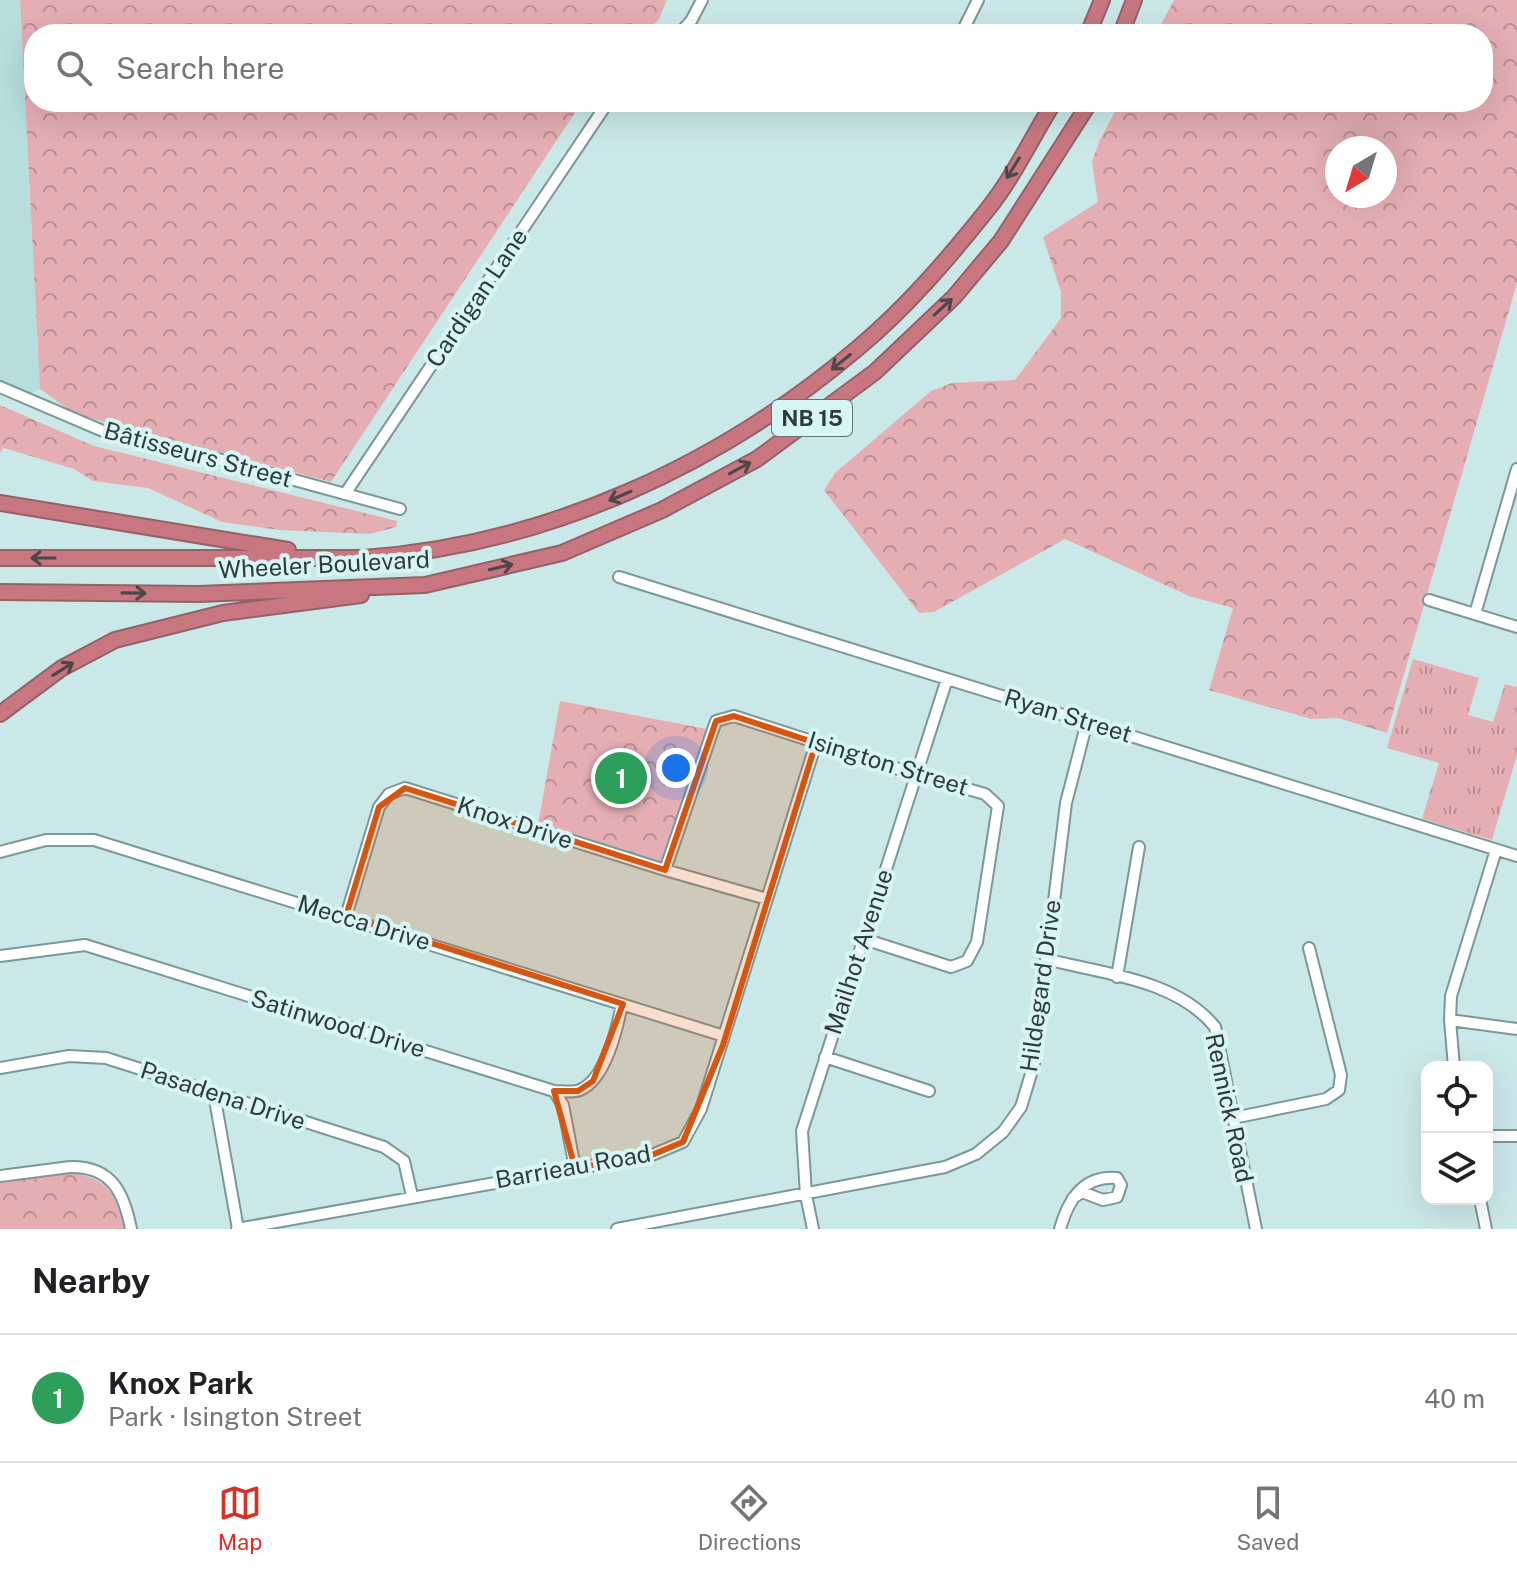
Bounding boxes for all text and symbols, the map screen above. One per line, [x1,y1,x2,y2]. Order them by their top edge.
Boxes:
search box [24,24,1493,112]
icon: search [52,46,96,90]
text: Search here [116,50,284,86]
north arrow [1325,136,1397,208]
one-way arrow [1005,156,1021,179]
street label: Cardigan Lane [420,223,533,372]
one-way arrow [933,299,953,317]
one-way arrow [831,353,852,370]
road number: NB 15 [772,400,852,436]
street label: Bâtisseurs Street [101,415,295,493]
one-way arrow [728,460,751,476]
one-way arrow [608,489,632,504]
street label: Wheeler Boulevard [217,544,430,584]
one-way arrow [30,550,57,566]
one-way arrow [488,559,513,574]
one-way arrow [120,585,147,601]
one-way arrow [51,660,74,676]
street label: Ryan Street [1001,682,1135,748]
street label: Isington Street [805,725,972,801]
pin: 1 [595,748,647,808]
your location [656,748,696,788]
street label: Knox Drive [454,790,577,854]
street label: Mailhot Avenue [818,865,898,1038]
street label: Mecca Drive [295,889,434,955]
street label: Hildegard Drive [1014,898,1066,1074]
street label: Satinwood Drive [248,983,429,1063]
street label: Rennick Road [1200,1030,1259,1185]
street label: Pasadena Drive [137,1055,309,1135]
map controls [1421,1061,1493,1205]
button: locate [1421,1061,1493,1133]
button: layers [1421,1133,1493,1205]
street label: Barrieau Road [493,1139,653,1193]
text: Nearby [32,1261,150,1301]
text: Knox Park [108,1365,254,1401]
text: 1 [52,1383,64,1414]
text: 40 m [1424,1383,1485,1414]
text: Park · Isington Street [108,1401,362,1432]
tab: Map [218,1481,262,1555]
tab: Directions [698,1481,801,1555]
tab: Saved [1236,1481,1299,1555]

